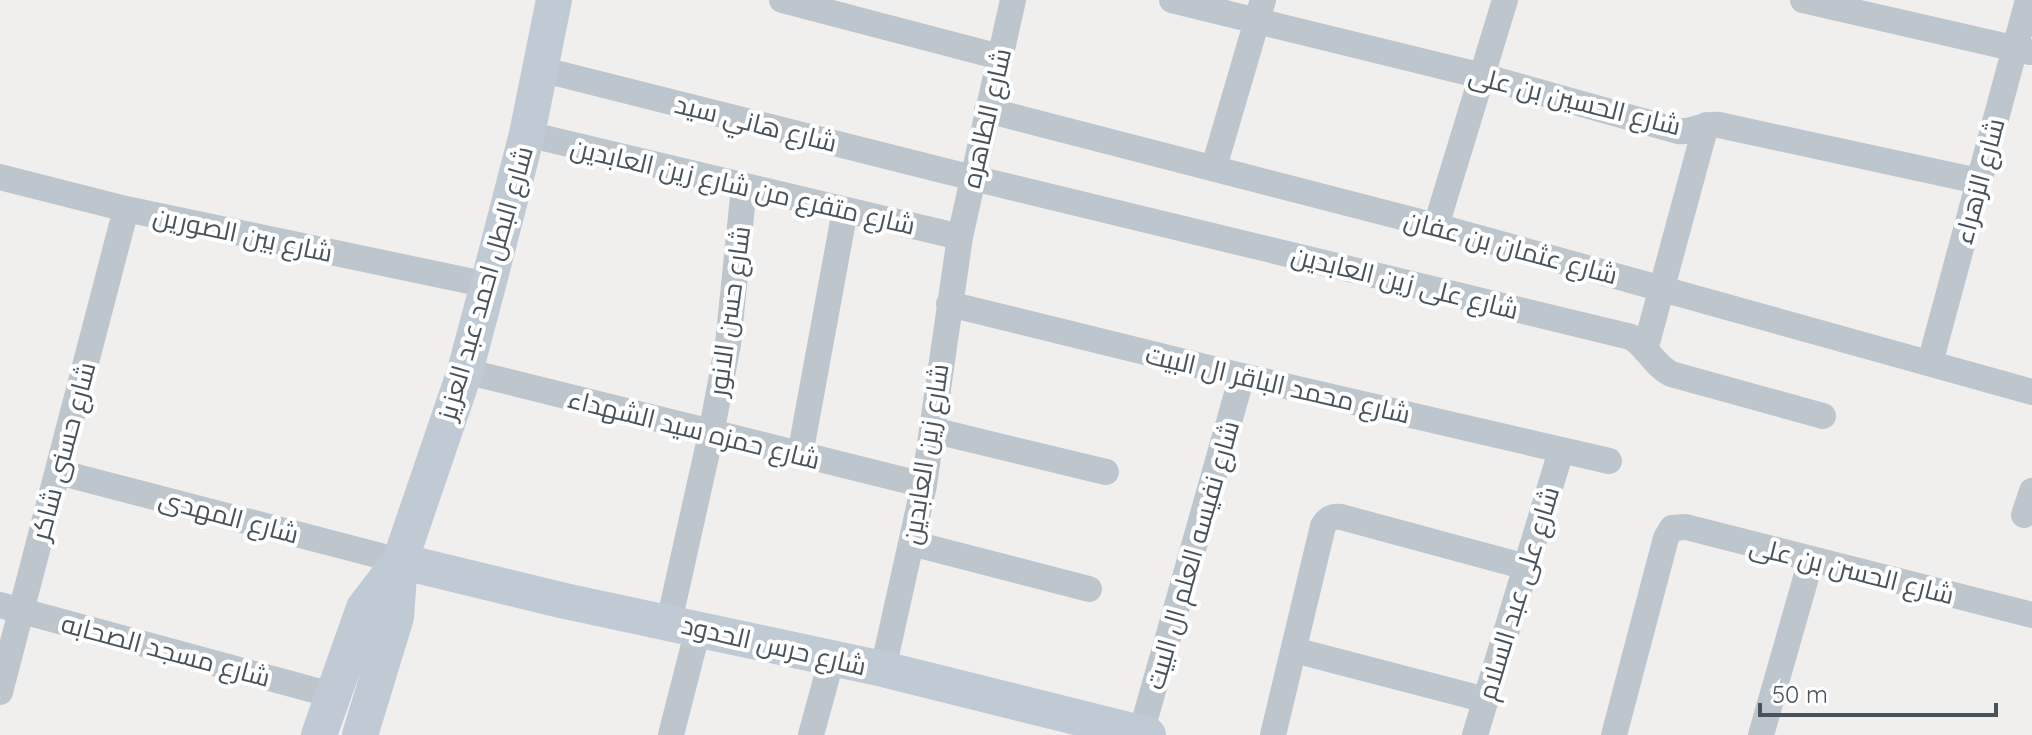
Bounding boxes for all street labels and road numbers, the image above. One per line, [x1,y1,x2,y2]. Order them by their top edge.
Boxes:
street label: شارع الطاهره [954,45,1019,191]
street label: شارع الحسين بن على [1465,58,1685,143]
street label: شارع هاني سيد [670,87,840,164]
street label: شارع الزهراء [1946,114,2013,248]
street label: شارع متفرع من شارع زين العابدين [567,130,918,243]
street label: شارع البطل احمد عبد العزيز [430,142,541,426]
street label: شارع بين الصورين [150,199,336,270]
street label: شارع عثمان بن عفان [1401,203,1621,292]
street label: شارع حسن الانور [700,224,758,400]
street label: شارع على زين العابدين [1288,238,1522,327]
street label: شارع محمد الباقر ال البيت [1142,337,1414,431]
street label: شارع حسنى شاكر [23,358,104,546]
street label: شارع زين العابدين [894,361,957,547]
street label: شارع حمزه سيد الشهداء [564,382,823,477]
street label: شارع نفيسه العلم ال البيت [1138,417,1248,694]
street label: شارع المهدى [155,481,303,551]
street label: شارع على عبد السلام [1470,482,1568,704]
street label: شارع الحسن بن على [1746,529,1958,612]
street label: شارع مسجد الصحابه [58,606,274,695]
street label: شارع حرس الحدود [678,608,870,683]

